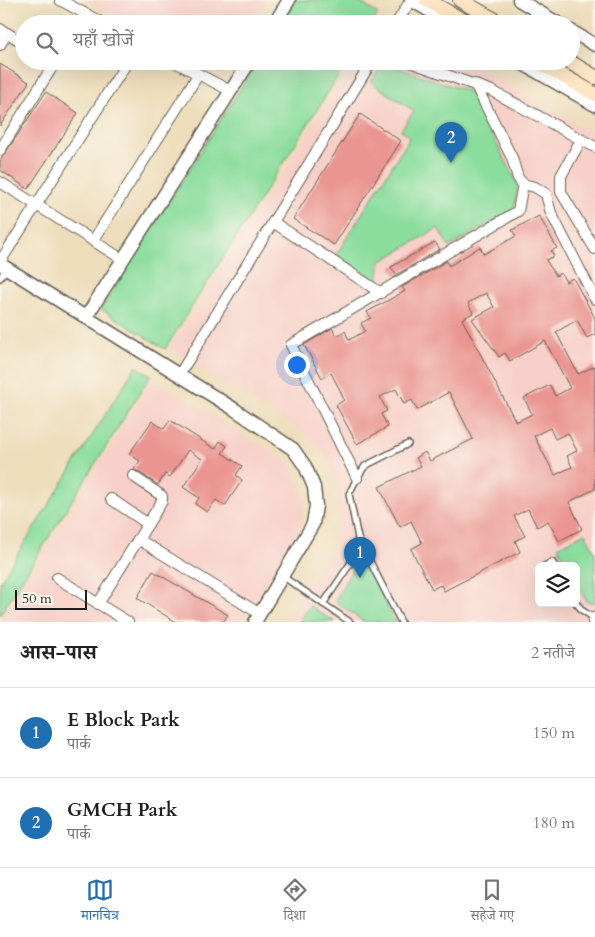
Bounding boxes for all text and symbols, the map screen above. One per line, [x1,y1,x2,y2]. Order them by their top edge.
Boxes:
search box [15,15,580,70]
text: यहाँ खोजें [73,27,134,53]
icon: search [33,29,61,57]
pin: 2 [435,122,467,163]
your location [284,352,310,378]
pin: 1 [344,537,376,578]
map controls [535,562,580,607]
button: layers [535,562,580,607]
scale bar [15,587,88,610]
text: 50 m [22,589,52,608]
text: आस-पास [20,638,97,667]
text: 2 नतीजे [531,642,575,664]
text: E Block Park [67,707,180,733]
text: 1 [32,722,40,744]
text: 150 m [533,722,575,744]
text: पार्क [67,733,91,755]
text: GMCH Park [67,797,178,823]
text: 2 [32,812,40,834]
text: 180 m [533,812,575,834]
text: पार्क [67,823,91,845]
tab: मानचित्र [81,876,119,929]
tab: दिशा [281,876,309,929]
tab: सहेजे गए [471,876,514,929]

